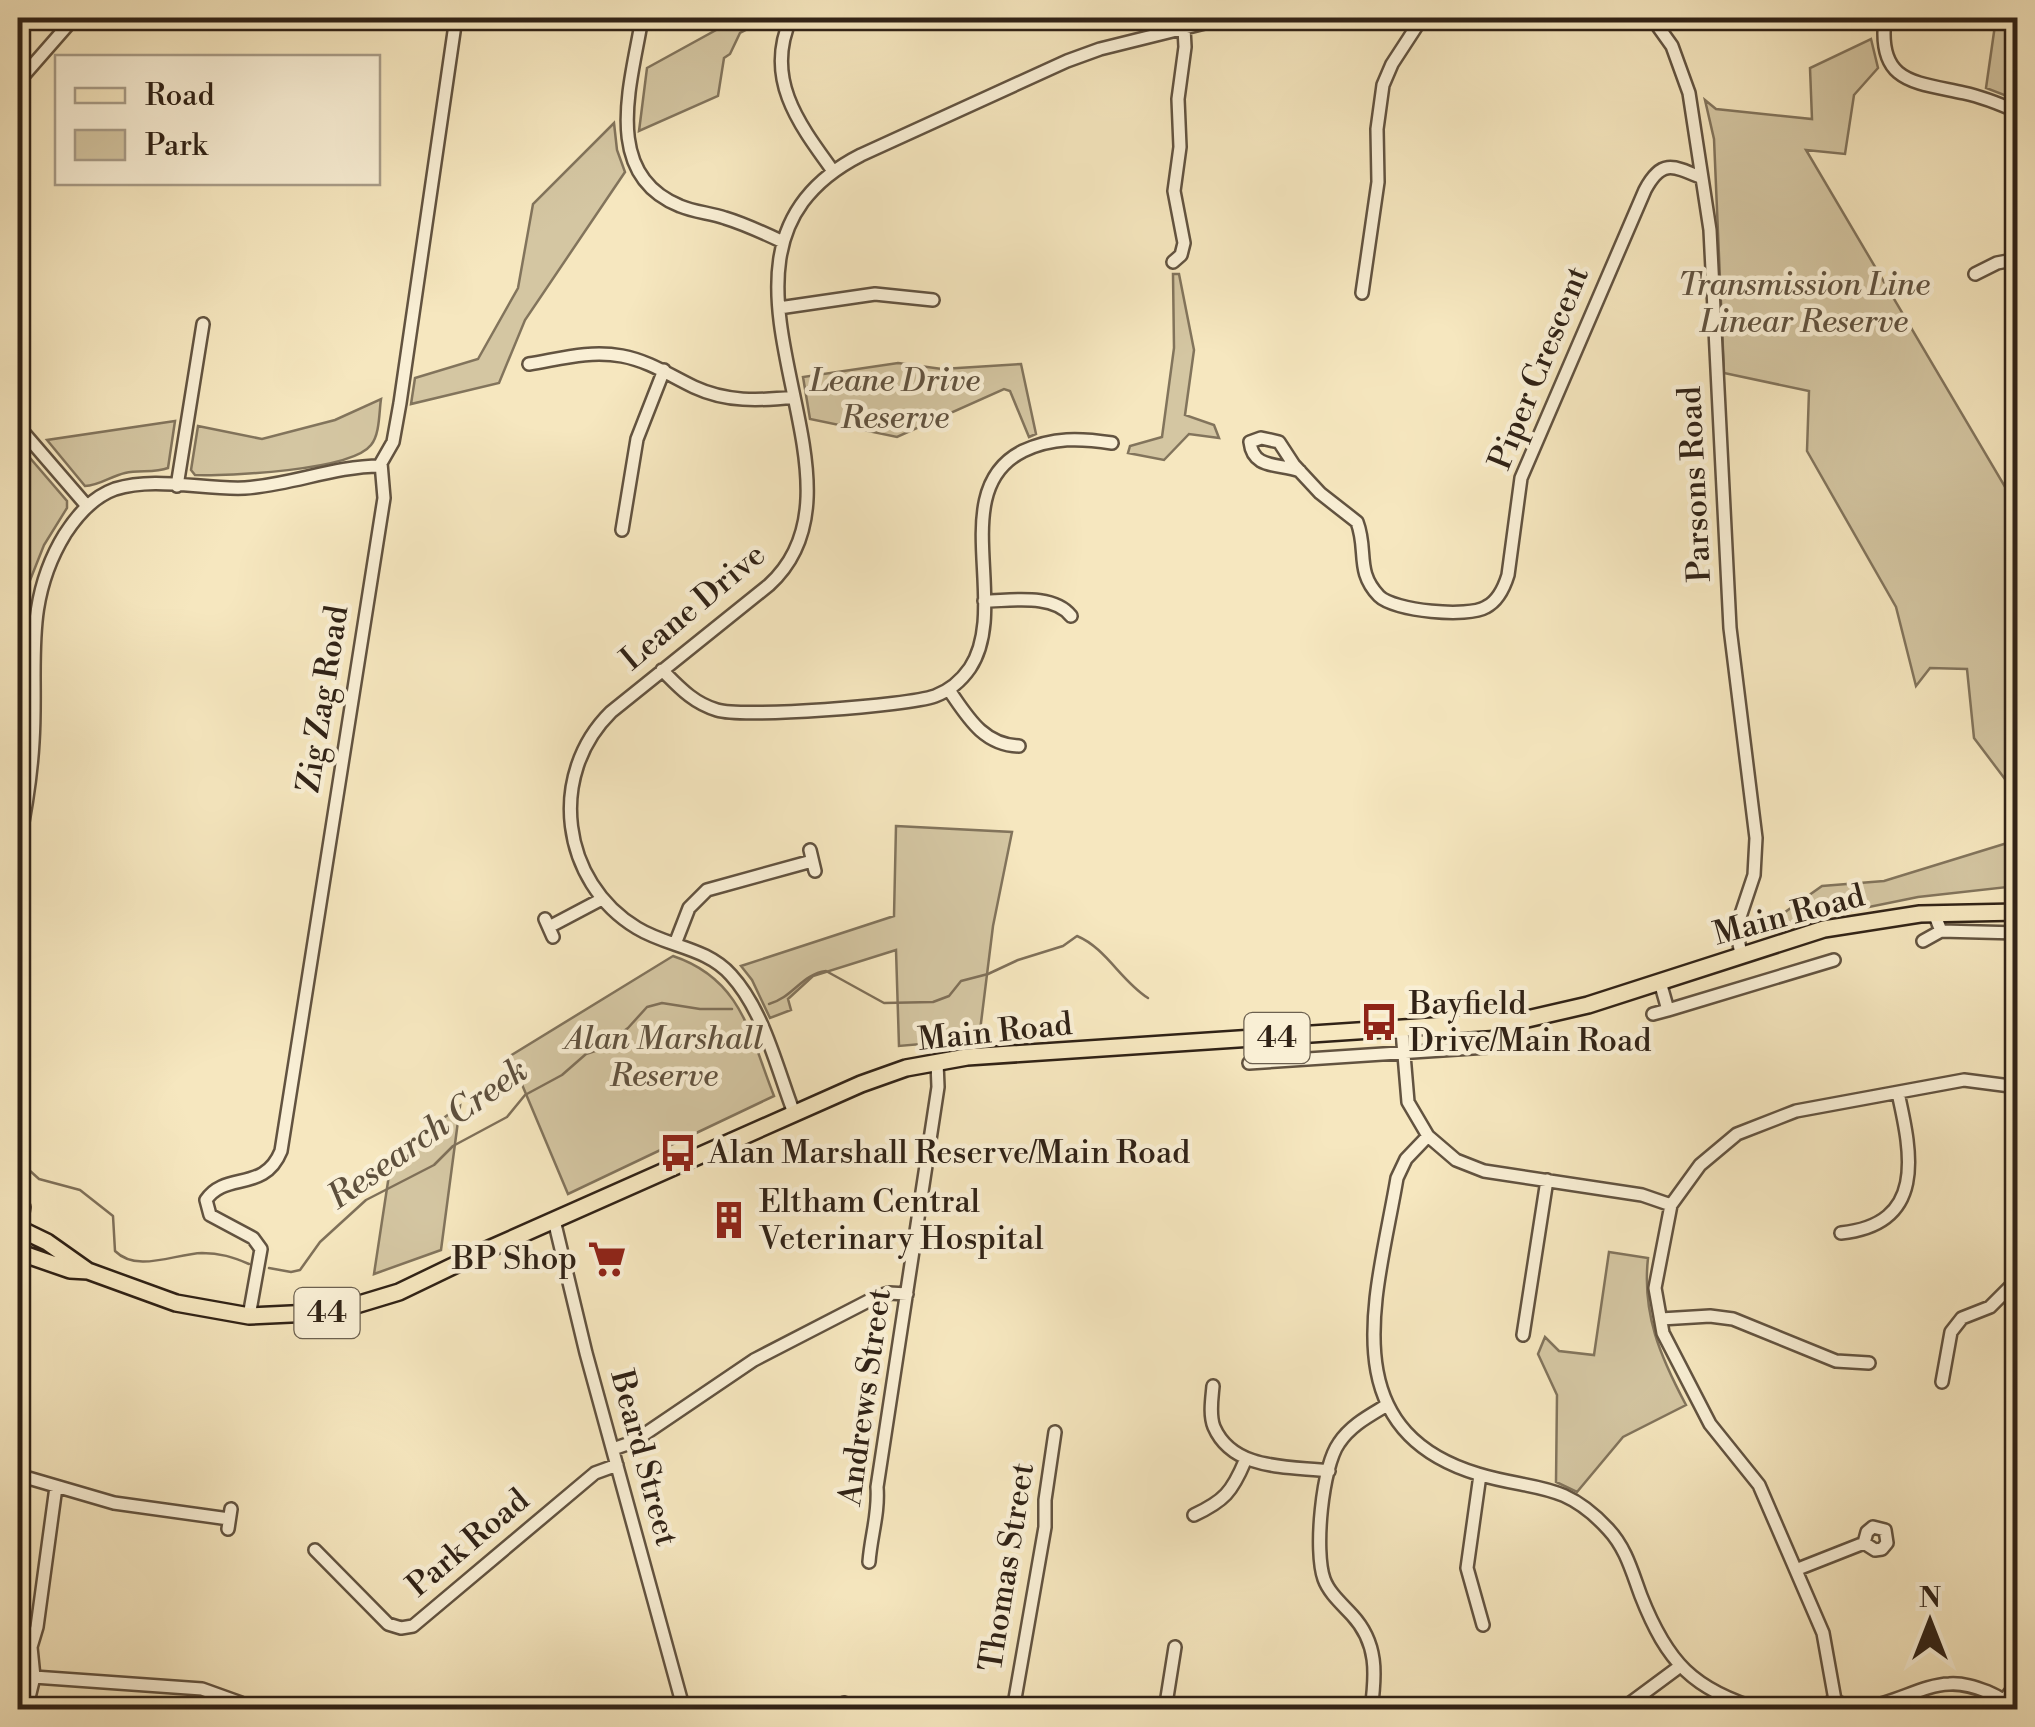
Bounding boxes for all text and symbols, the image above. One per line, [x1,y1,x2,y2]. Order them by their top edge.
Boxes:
legend [55,55,380,185]
text: Road [145,77,215,115]
text: Park [145,127,209,165]
street label: Piper Crescent [1480,260,1598,476]
park label: Transmission Line Linear Reserve [1678,265,1930,342]
park label: Leane Drive Reserve [809,361,980,438]
street label: Parsons Road [1670,385,1720,583]
street label: Leane Drive [612,535,774,679]
street label: Zig Zag Road [288,603,358,795]
street label: Main Road [1709,876,1869,954]
place label: Bayfield Drive/Main Road [1408,984,1651,1061]
bus stop icon: Bayfield Drive/Main Road [1358,1001,1400,1043]
street label: Main Road [916,1004,1074,1060]
road number: 44 [1244,1013,1310,1063]
park label: Alan Marshall Reserve [562,1019,764,1096]
water label: Research Creek [319,1049,537,1220]
bus stop icon: Alan Marshall Reserve/Main Road [657,1132,699,1174]
place label: Alan Marshall Reserve/Main Road [707,1133,1190,1173]
place label: Eltham Central Veterinary Hospital [758,1182,1044,1259]
building icon: Eltham Central Veterinary Hospital [708,1199,750,1241]
supermarket icon: BP Shop [586,1238,628,1280]
place label: BP Shop [451,1239,577,1279]
street label: Andrews Street [830,1286,900,1509]
road number: 44 [294,1288,360,1338]
street label: Beard Street [601,1365,687,1550]
street label: Thomas Street [971,1460,1043,1674]
street label: Park Road [399,1480,537,1606]
north arrow [1880,1572,1980,1672]
text: N [1919,1581,1941,1616]

